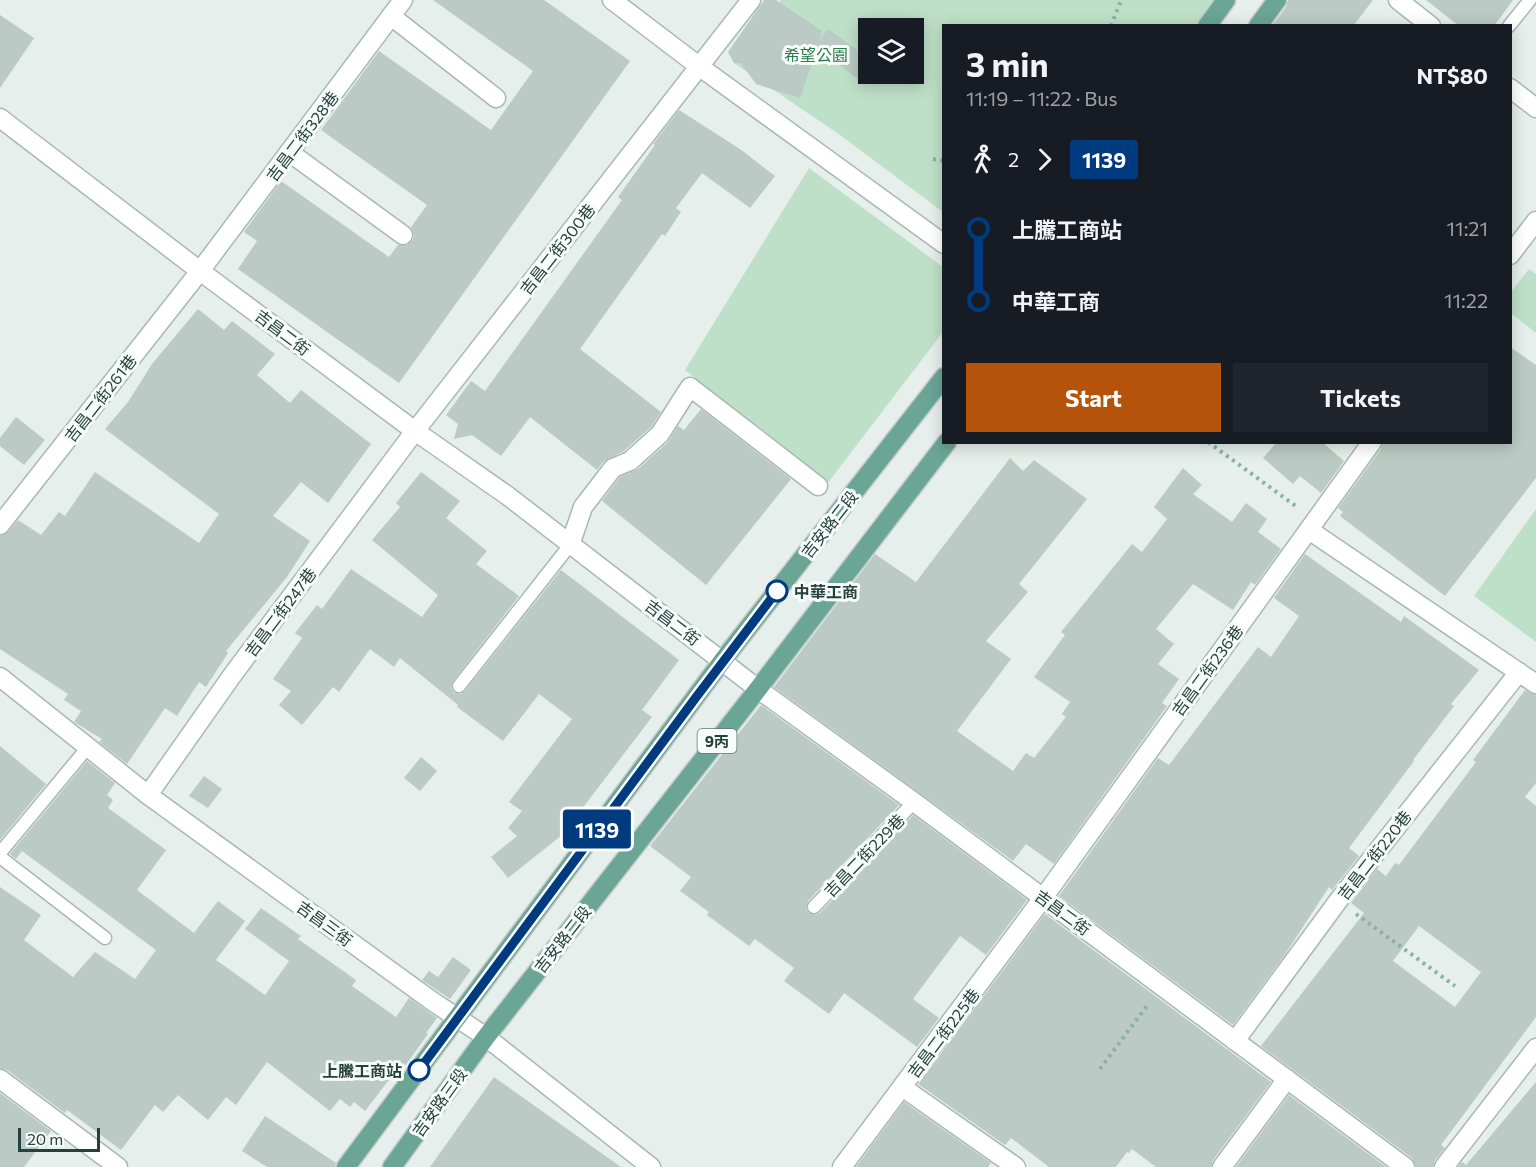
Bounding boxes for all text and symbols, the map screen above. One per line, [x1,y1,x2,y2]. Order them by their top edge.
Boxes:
map controls [858,18,924,84]
button: layers [858,18,924,84]
text: 3 min [966,43,1049,84]
park label: 希望公園 [784,45,848,64]
text: NT$80 [1416,62,1488,89]
text: 11:19 – 11:22 · Bus [966,86,1118,110]
street label: 吉昌二街328巷 [262,87,342,185]
icon: walk [966,143,999,176]
icon: forward [1028,143,1061,176]
text: 2 [1008,147,1019,171]
text: 1139 [1082,147,1126,172]
street label: 吉昌二街300巷 [516,200,598,298]
text: 上騰工商站 [1012,216,1122,243]
text: 11:21 [1447,216,1488,240]
text: 中華工商 [1012,288,1100,315]
text: 11:22 [1444,288,1488,312]
street label: 吉昌二街 [252,305,314,359]
street label: 吉昌二街261巷 [60,351,140,445]
button: Start [966,363,1221,432]
button: Tickets [1233,363,1488,432]
street label: 吉安路二段 [797,487,861,561]
street label: 吉昌二街247巷 [240,564,320,660]
marker: 中華工商 [766,580,788,602]
place label: 中華工商 [794,582,858,601]
street label: 吉昌二街 [642,595,704,649]
street label: 吉昌二街236巷 [1168,621,1246,719]
road number: 9丙 [698,729,736,753]
street label: 吉昌二街220巷 [1333,807,1415,903]
line badge: 1139 [555,810,639,848]
street label: 吉昌二街229巷 [820,810,908,900]
text: 1139 [575,817,619,842]
street label: 吉昌二街 [1032,886,1094,938]
street label: 吉昌三街 [294,897,356,949]
street label: 吉安路二段 [530,902,594,976]
street label: 吉昌二街225巷 [903,985,983,1081]
marker: 上騰工商站 [408,1059,430,1081]
place label: 上騰工商站 [322,1061,402,1080]
street label: 吉安路三段 [408,1064,470,1140]
scale bar [18,1125,100,1152]
text: 20 m [27,1129,63,1148]

